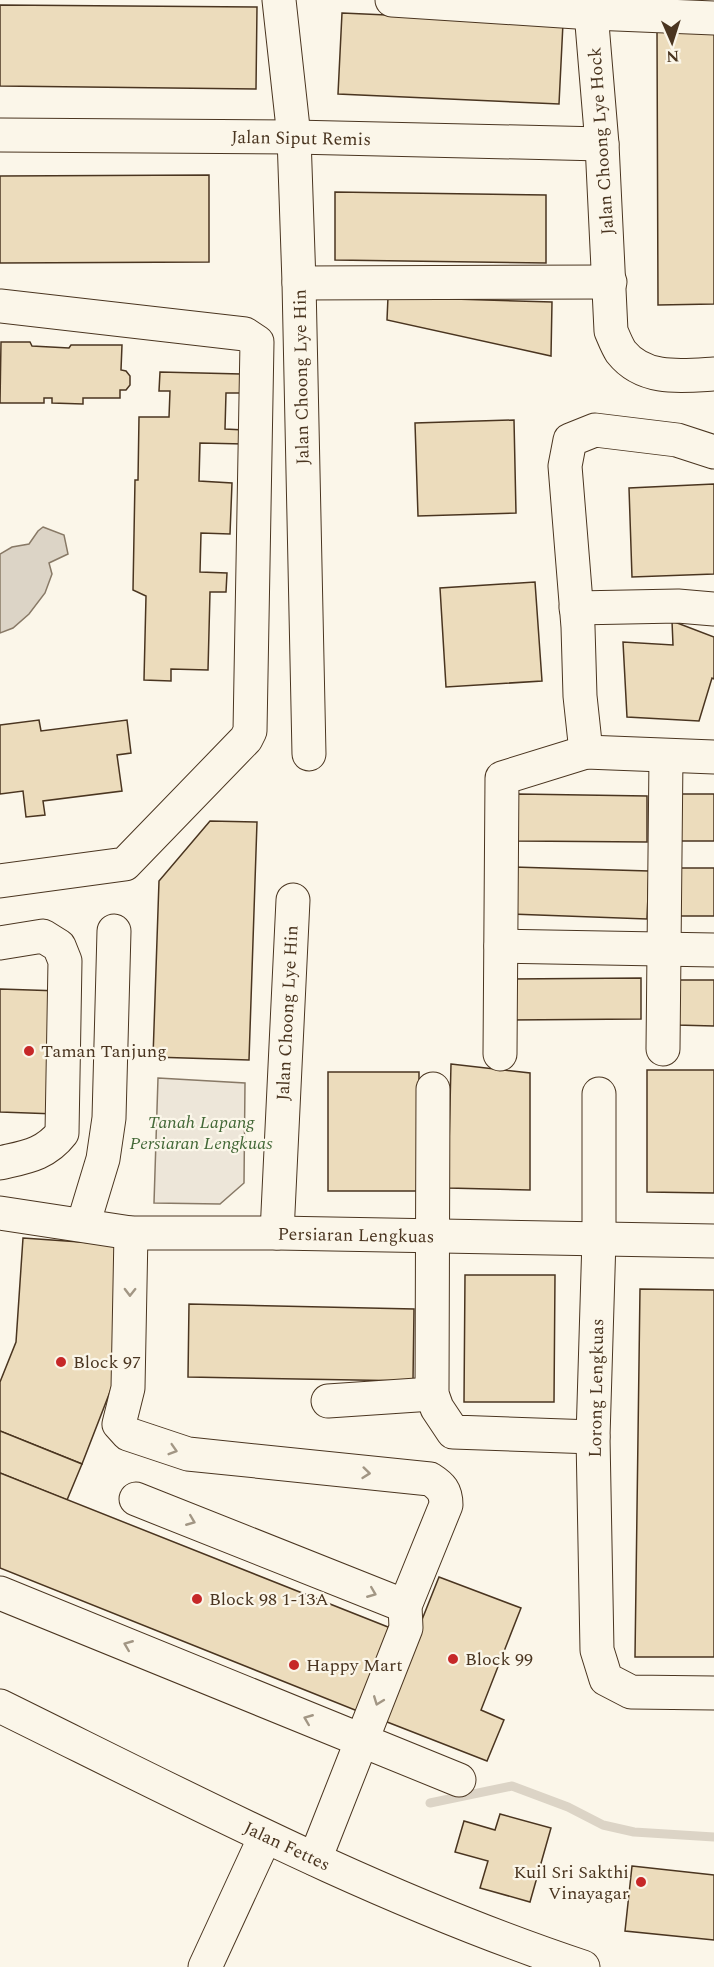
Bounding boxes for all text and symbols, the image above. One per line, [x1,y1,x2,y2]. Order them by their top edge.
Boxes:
north arrow [642,12,702,72]
text: N [666,44,680,68]
street label: Jalan Choong Lye Hock [581,46,622,236]
street label: Jalan Siput Remis [231,124,371,153]
street label: Jalan Choong Lye Hin [286,289,317,465]
street label: Jalan Choong Lye Hin [269,925,306,1102]
place label: Taman Tanjung [41,1038,167,1065]
marker: Taman Tanjung [22,1044,36,1058]
park label: Tanah Lapang Persiaran Lengkuas [129,1109,273,1157]
street label: Persiaran Lengkuas [277,1221,435,1250]
one-way arrow [124,1287,136,1296]
street label: Lorong Lengkuas [582,1318,611,1458]
place label: Block 97 [73,1349,141,1376]
marker: Block 97 [54,1355,68,1369]
one-way arrow [167,1443,178,1455]
one-way arrow [362,1466,371,1478]
one-way arrow [185,1513,195,1526]
place label: Block 98 1-13A [209,1586,329,1613]
one-way arrow [365,1586,376,1598]
marker: Block 98 1-13A [190,1592,204,1606]
one-way arrow [123,1640,134,1652]
place label: Block 99 [465,1646,533,1673]
place label: Happy Mart [306,1652,403,1679]
marker: Block 99 [446,1652,460,1666]
marker: Happy Mart [287,1658,301,1672]
one-way arrow [372,1696,385,1706]
one-way arrow [304,1714,315,1726]
street label: Jalan Fettes [239,1815,335,1878]
place label: Kuil Sri Sakthi Vinayagar [514,1859,629,1907]
marker: Kuil Sri Sakthi Vinayagar [634,1875,648,1889]

